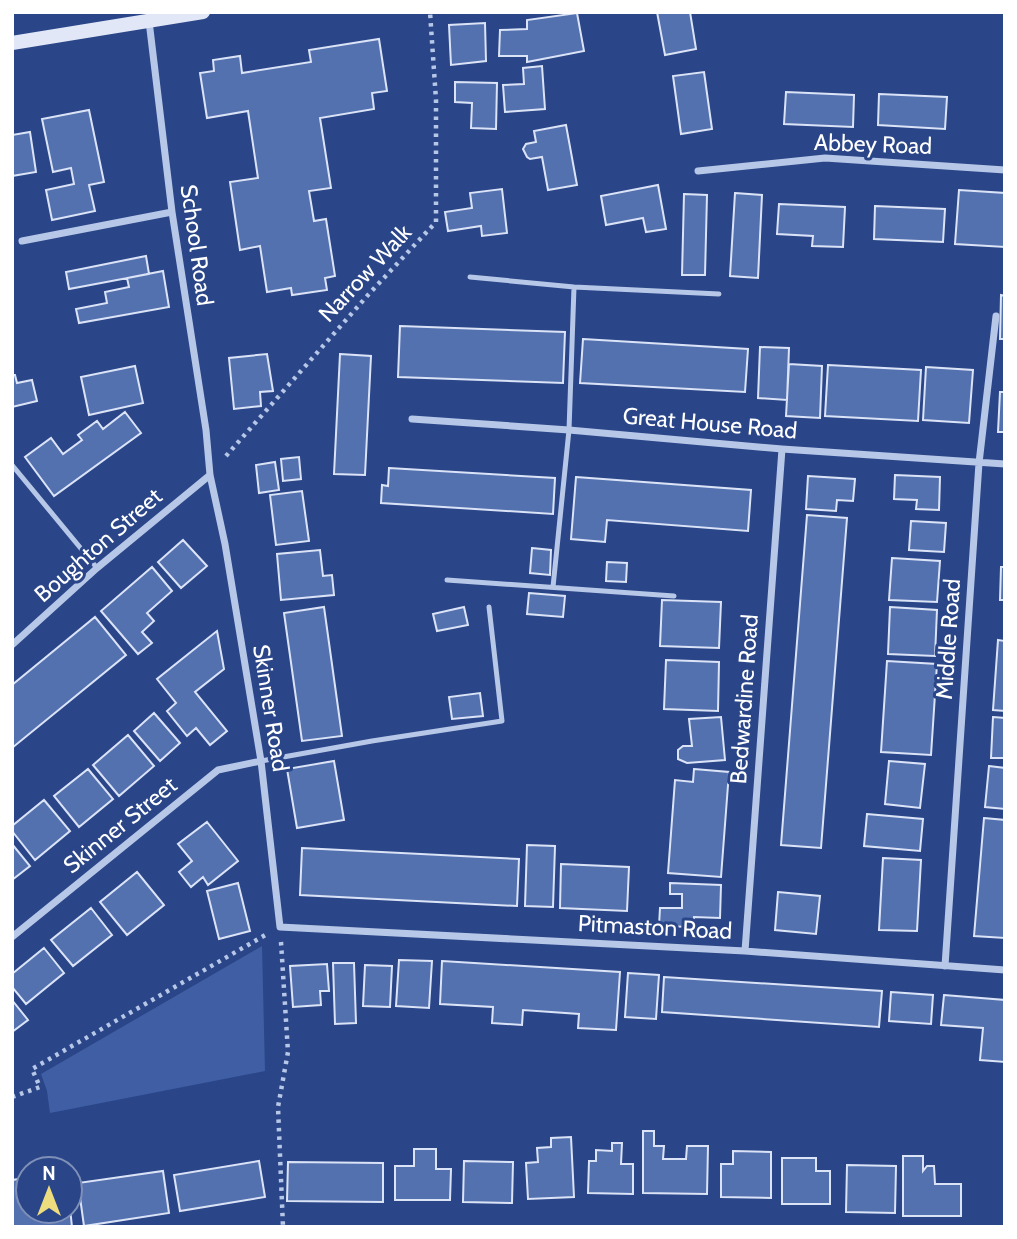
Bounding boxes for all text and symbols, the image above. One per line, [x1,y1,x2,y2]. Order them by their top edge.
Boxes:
street label: Abbey Road [814,128,932,160]
street label: School Road [175,183,219,307]
street label: Narrow Walk [313,218,418,328]
street label: Great House Road [622,401,798,445]
street label: Boughton Street [29,482,168,608]
street label: Middle Road [930,578,966,700]
street label: Bedwardine Road [724,613,764,785]
street label: Skinner Road [247,642,295,774]
street label: Skinner Street [58,771,182,879]
street label: Pitmaston Road [577,909,733,945]
north arrow [14,1155,84,1225]
text: N [42,1162,56,1185]

